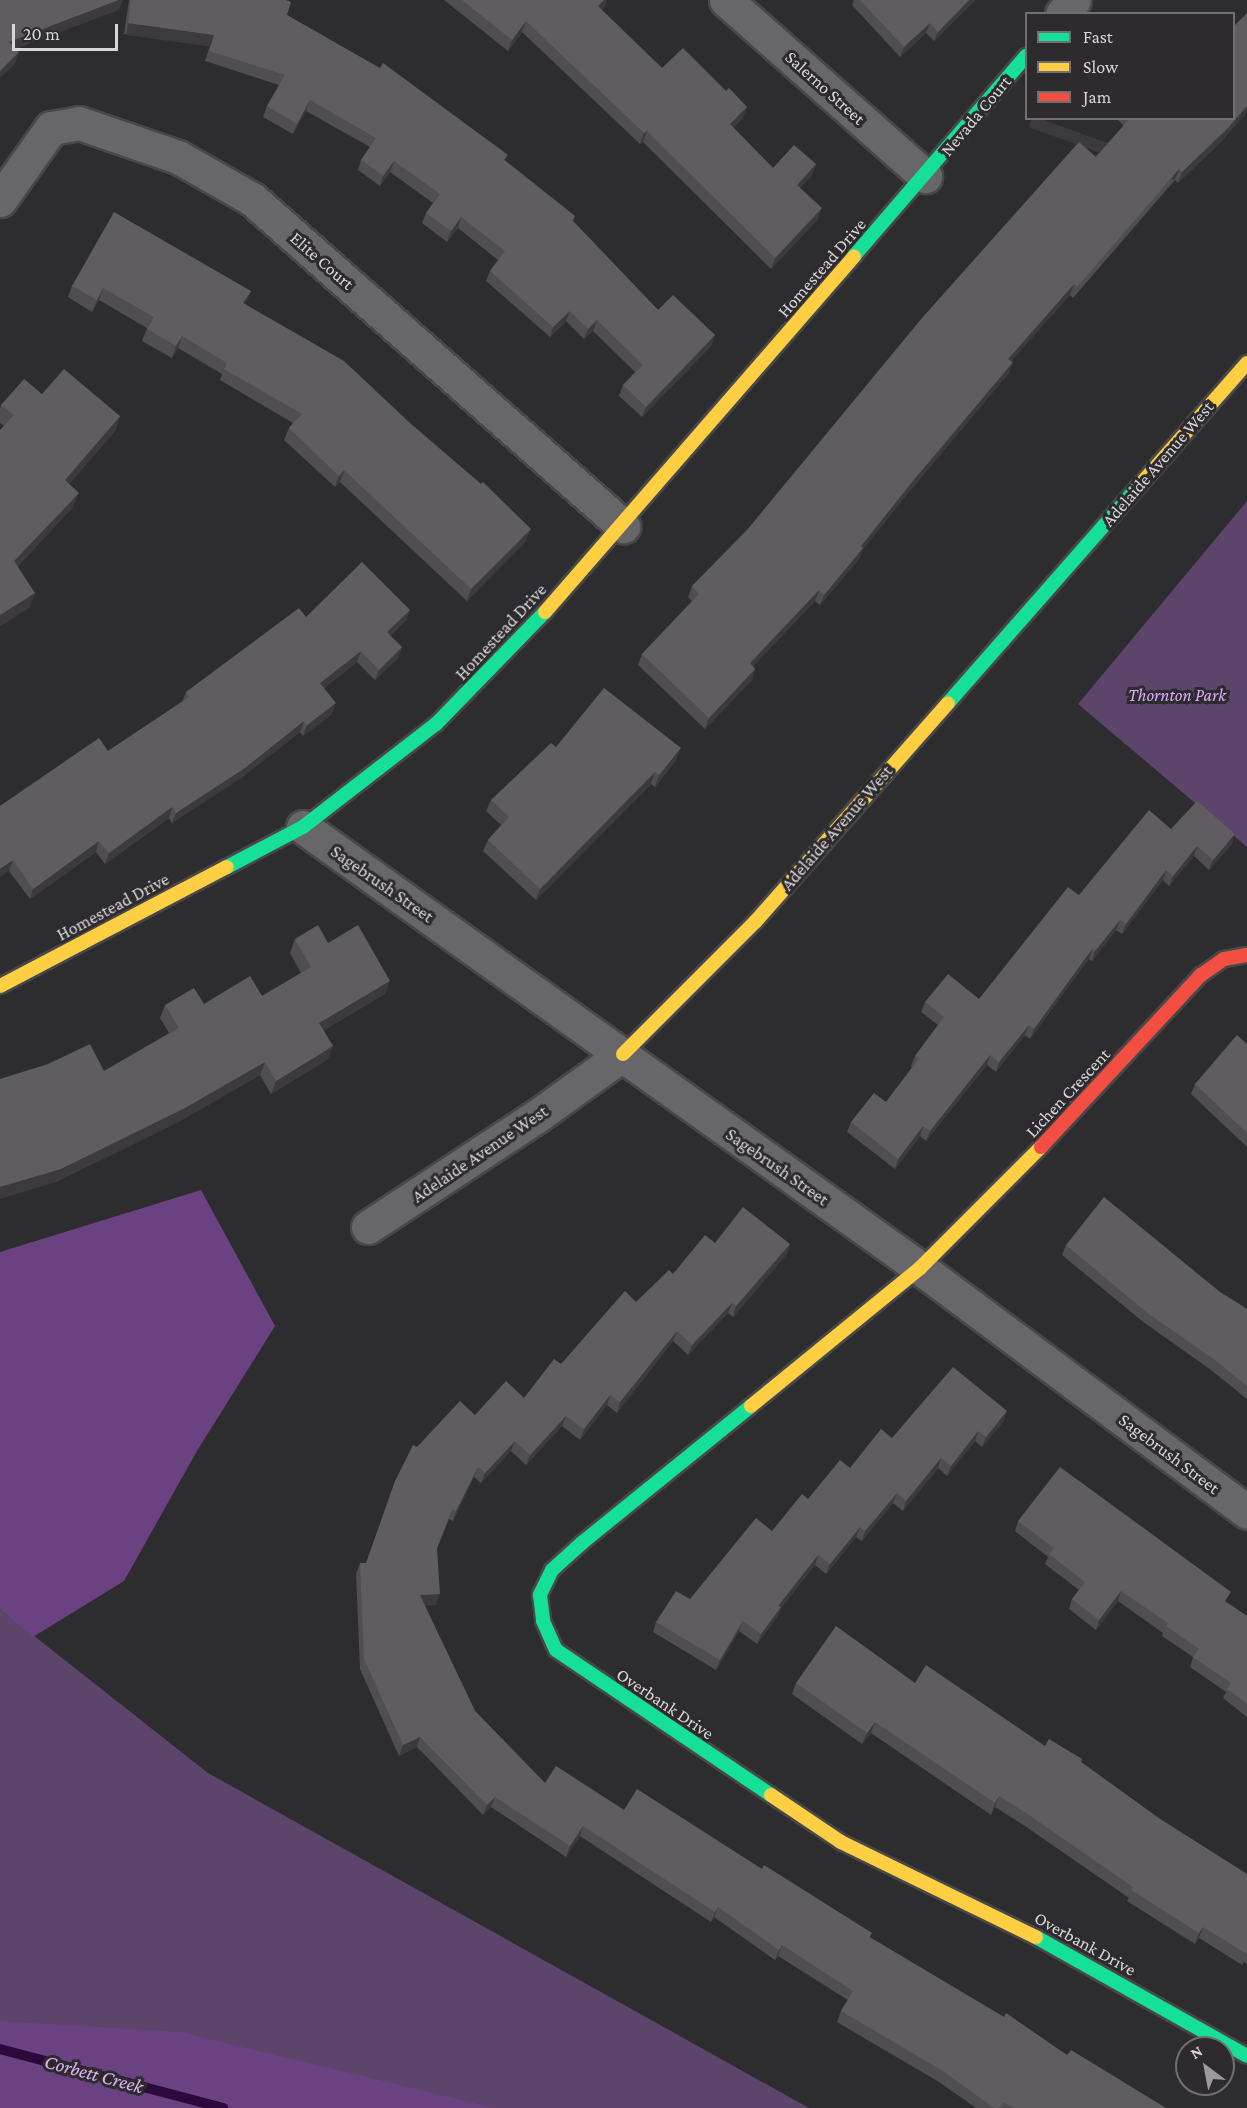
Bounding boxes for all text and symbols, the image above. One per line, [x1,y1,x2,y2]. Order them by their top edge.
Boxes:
scale bar [15,12,122,50]
legend [1025,12,1235,120]
text: 20 m [23,24,60,44]
text: Fast [1083,27,1113,47]
street label: Salerno Street [781,47,869,129]
text: Slow [1083,57,1118,77]
street label: Nevada Court [936,71,1016,161]
text: Jam [1083,87,1111,107]
street label: Homestead Drive [773,214,871,322]
street label: Elite Court [286,227,358,295]
street label: Adelaide Avenue West [1098,397,1218,531]
street label: Homestead Drive [451,579,551,685]
park label: Thornton Park [1128,684,1226,706]
street label: Adelaide Avenue West [777,761,897,895]
street label: Sagebrush Street [326,841,438,927]
street label: Homestead Drive [53,868,173,946]
street label: Lichen Crescent [1021,1044,1115,1142]
street label: Adelaide Avenue West [408,1101,552,1207]
street label: Sagebrush Street [721,1124,833,1210]
street label: Sagebrush Street [1114,1409,1224,1499]
street label: Overbank Drive [612,1664,718,1744]
street label: Overbank Drive [1030,1907,1140,1981]
north arrow [1175,2036,1235,2096]
text: N [1187,2042,1205,2062]
water label: Corbett Creek [42,2049,146,2099]

